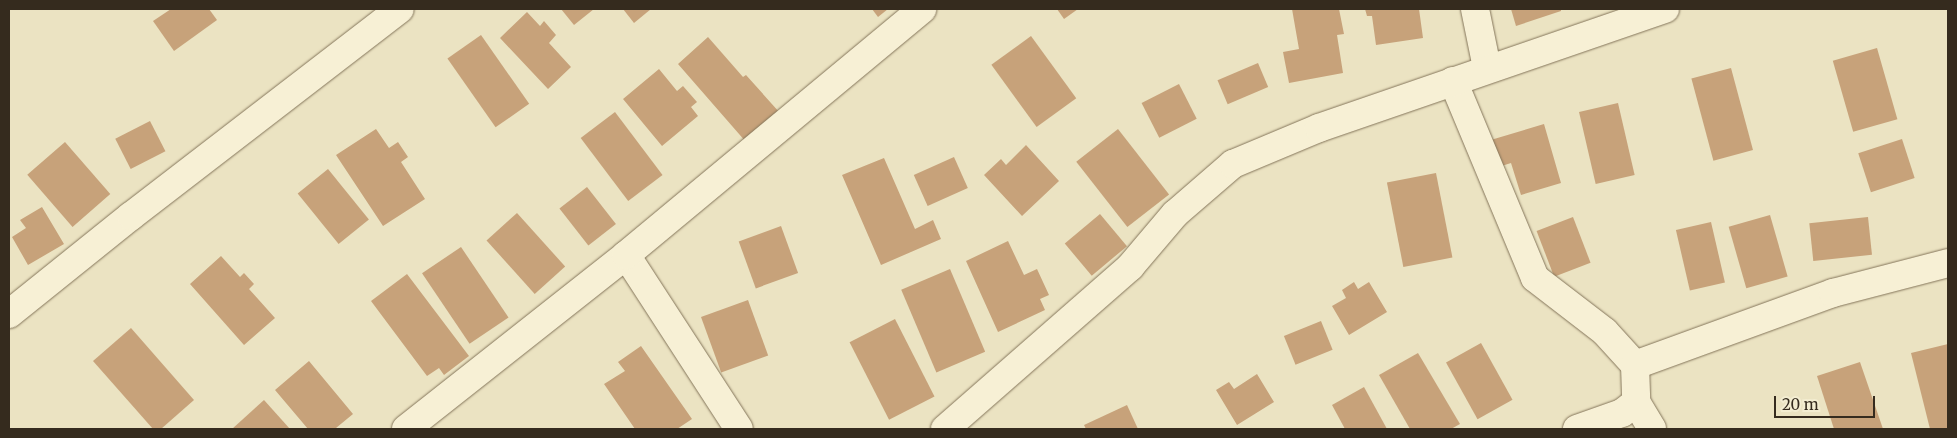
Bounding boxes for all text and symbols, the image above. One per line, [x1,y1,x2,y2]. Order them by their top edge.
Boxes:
scale bar [1777,386,1878,418]
text: 20 m [1782,395,1819,414]

